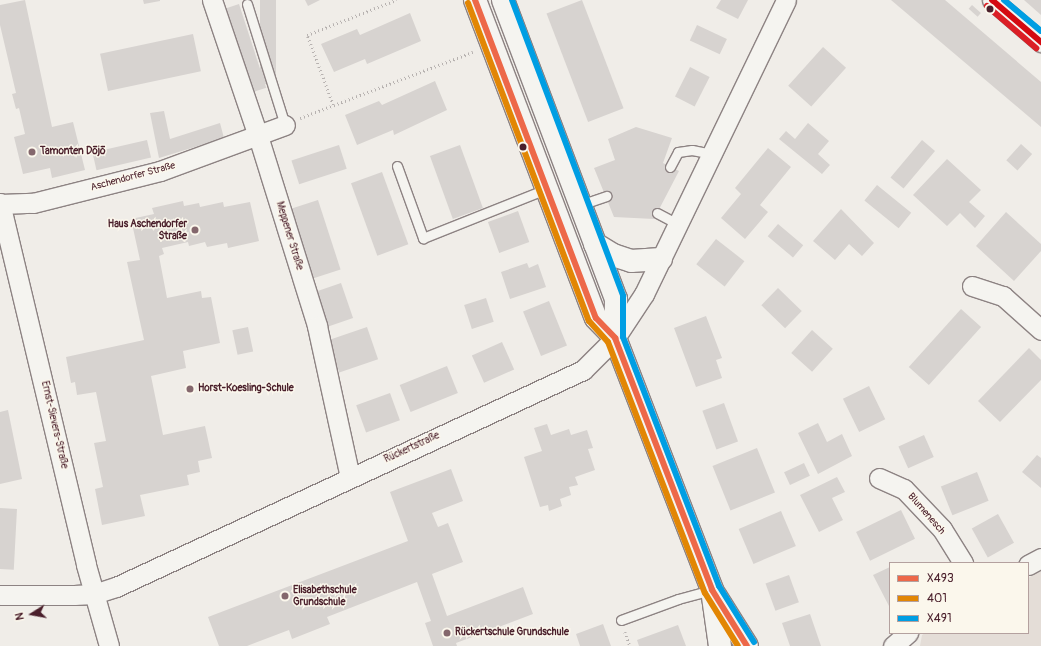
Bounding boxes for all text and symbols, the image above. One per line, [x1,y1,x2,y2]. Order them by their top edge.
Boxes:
unlabelled marker [985,4,995,14]
unlabelled marker [518,142,528,152]
place label: Tamonten Dōjō [40,146,105,158]
marker: Tamonten Dōjō [27,147,37,157]
street label: Aschendorfer Straße [89,160,177,194]
street label: Meppener Straße [273,200,305,272]
place label: Haus Aschendorfer Straße [108,218,187,242]
marker: Haus Aschendorfer Straße [190,225,200,235]
street label: Ernst-Sievers-Straße [38,380,70,470]
place label: Horst-Koesling-Schule [198,383,294,395]
marker: Horst-Koesling-Schule [185,384,195,394]
street label: Rückertstraße [382,430,442,466]
street label: Blumenesch [905,491,947,537]
legend [889,562,1029,634]
text: X493 [927,571,954,586]
place label: Elisabethschule Grundschule [293,584,357,608]
marker: Elisabethschule Grundschule [280,591,290,601]
text: 401 [927,591,947,606]
north arrow [12,594,52,634]
text: N [13,611,27,621]
text: X491 [927,611,952,626]
place label: Rückertschule Grundschule [455,627,569,639]
marker: Rückertschule Grundschule [442,628,452,638]

